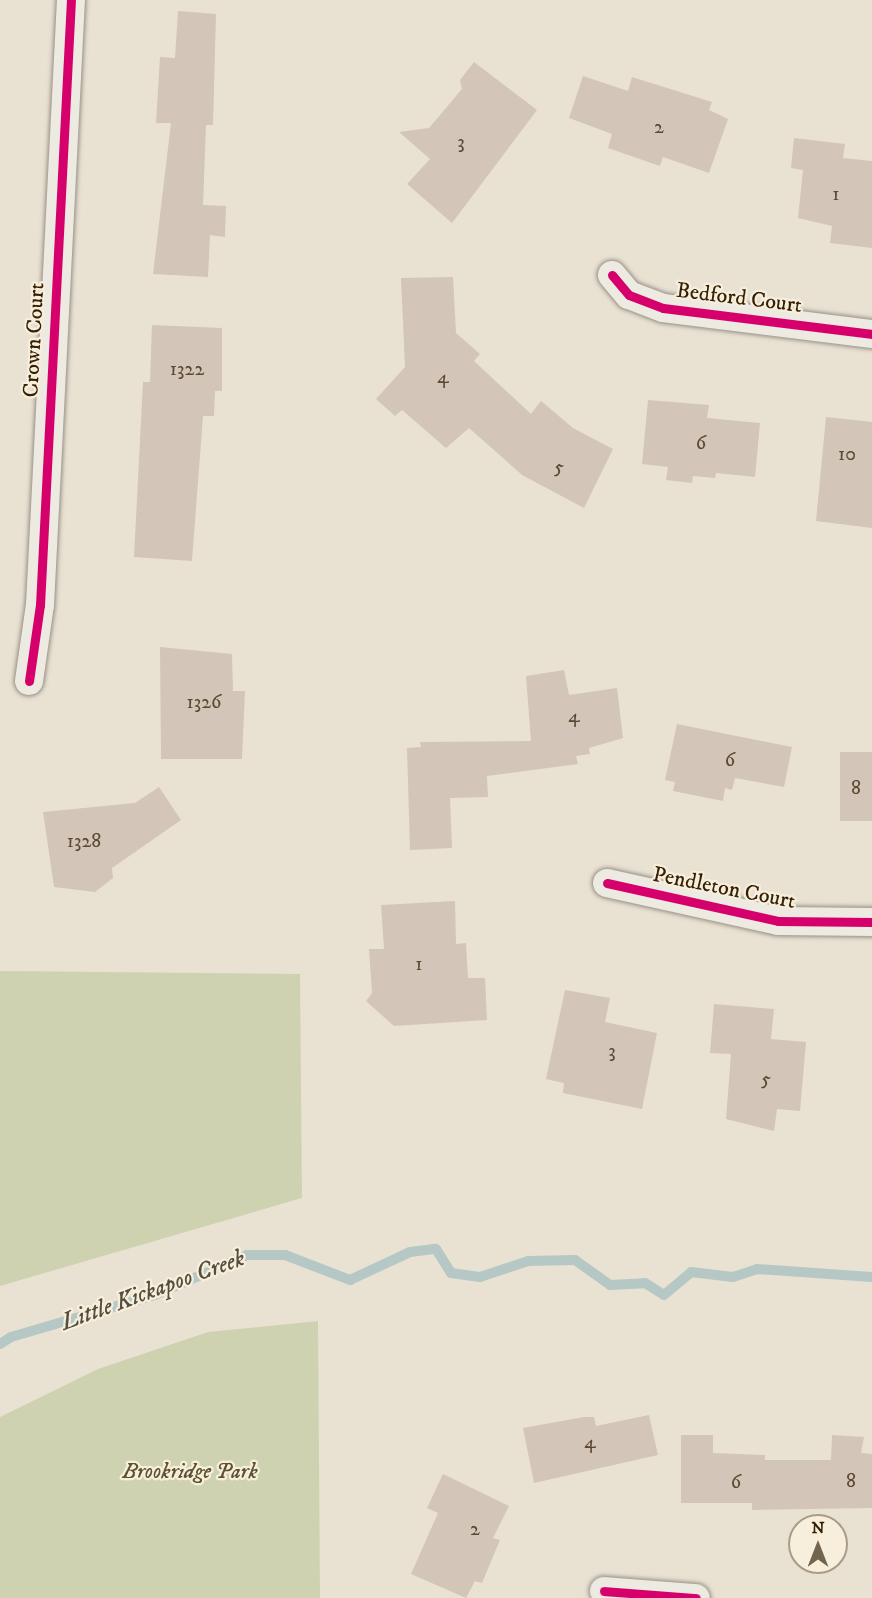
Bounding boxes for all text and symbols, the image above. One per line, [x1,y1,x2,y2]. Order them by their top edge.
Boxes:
house number: 2 [654,115,664,139]
house number: 3 [457,130,465,154]
house number: 1 [832,182,840,206]
street label: Bedford Court [675,277,803,319]
street label: Crown Court [18,282,50,398]
house number: 1322 [170,357,204,381]
house number: 4 [437,365,449,389]
house number: 6 [696,431,706,455]
house number: 10 [838,442,856,466]
house number: 5 [554,455,564,479]
house number: 1326 [186,690,222,714]
house number: 4 [568,704,580,728]
house number: 6 [725,748,735,772]
house number: 8 [851,776,861,800]
house number: 1328 [67,829,101,853]
street label: Pendleton Court [650,861,798,915]
house number: 1 [415,952,423,976]
house number: 3 [608,1039,616,1063]
house number: 5 [761,1067,771,1091]
water label: Little Kickapoo Creek [57,1244,249,1338]
house number: 4 [584,1430,596,1454]
park label: Brookridge Park [122,1459,258,1485]
house number: 8 [846,1469,856,1493]
house number: 6 [731,1470,741,1494]
north arrow [788,1514,848,1574]
house number: 2 [470,1517,480,1541]
text: N [811,1518,825,1538]

